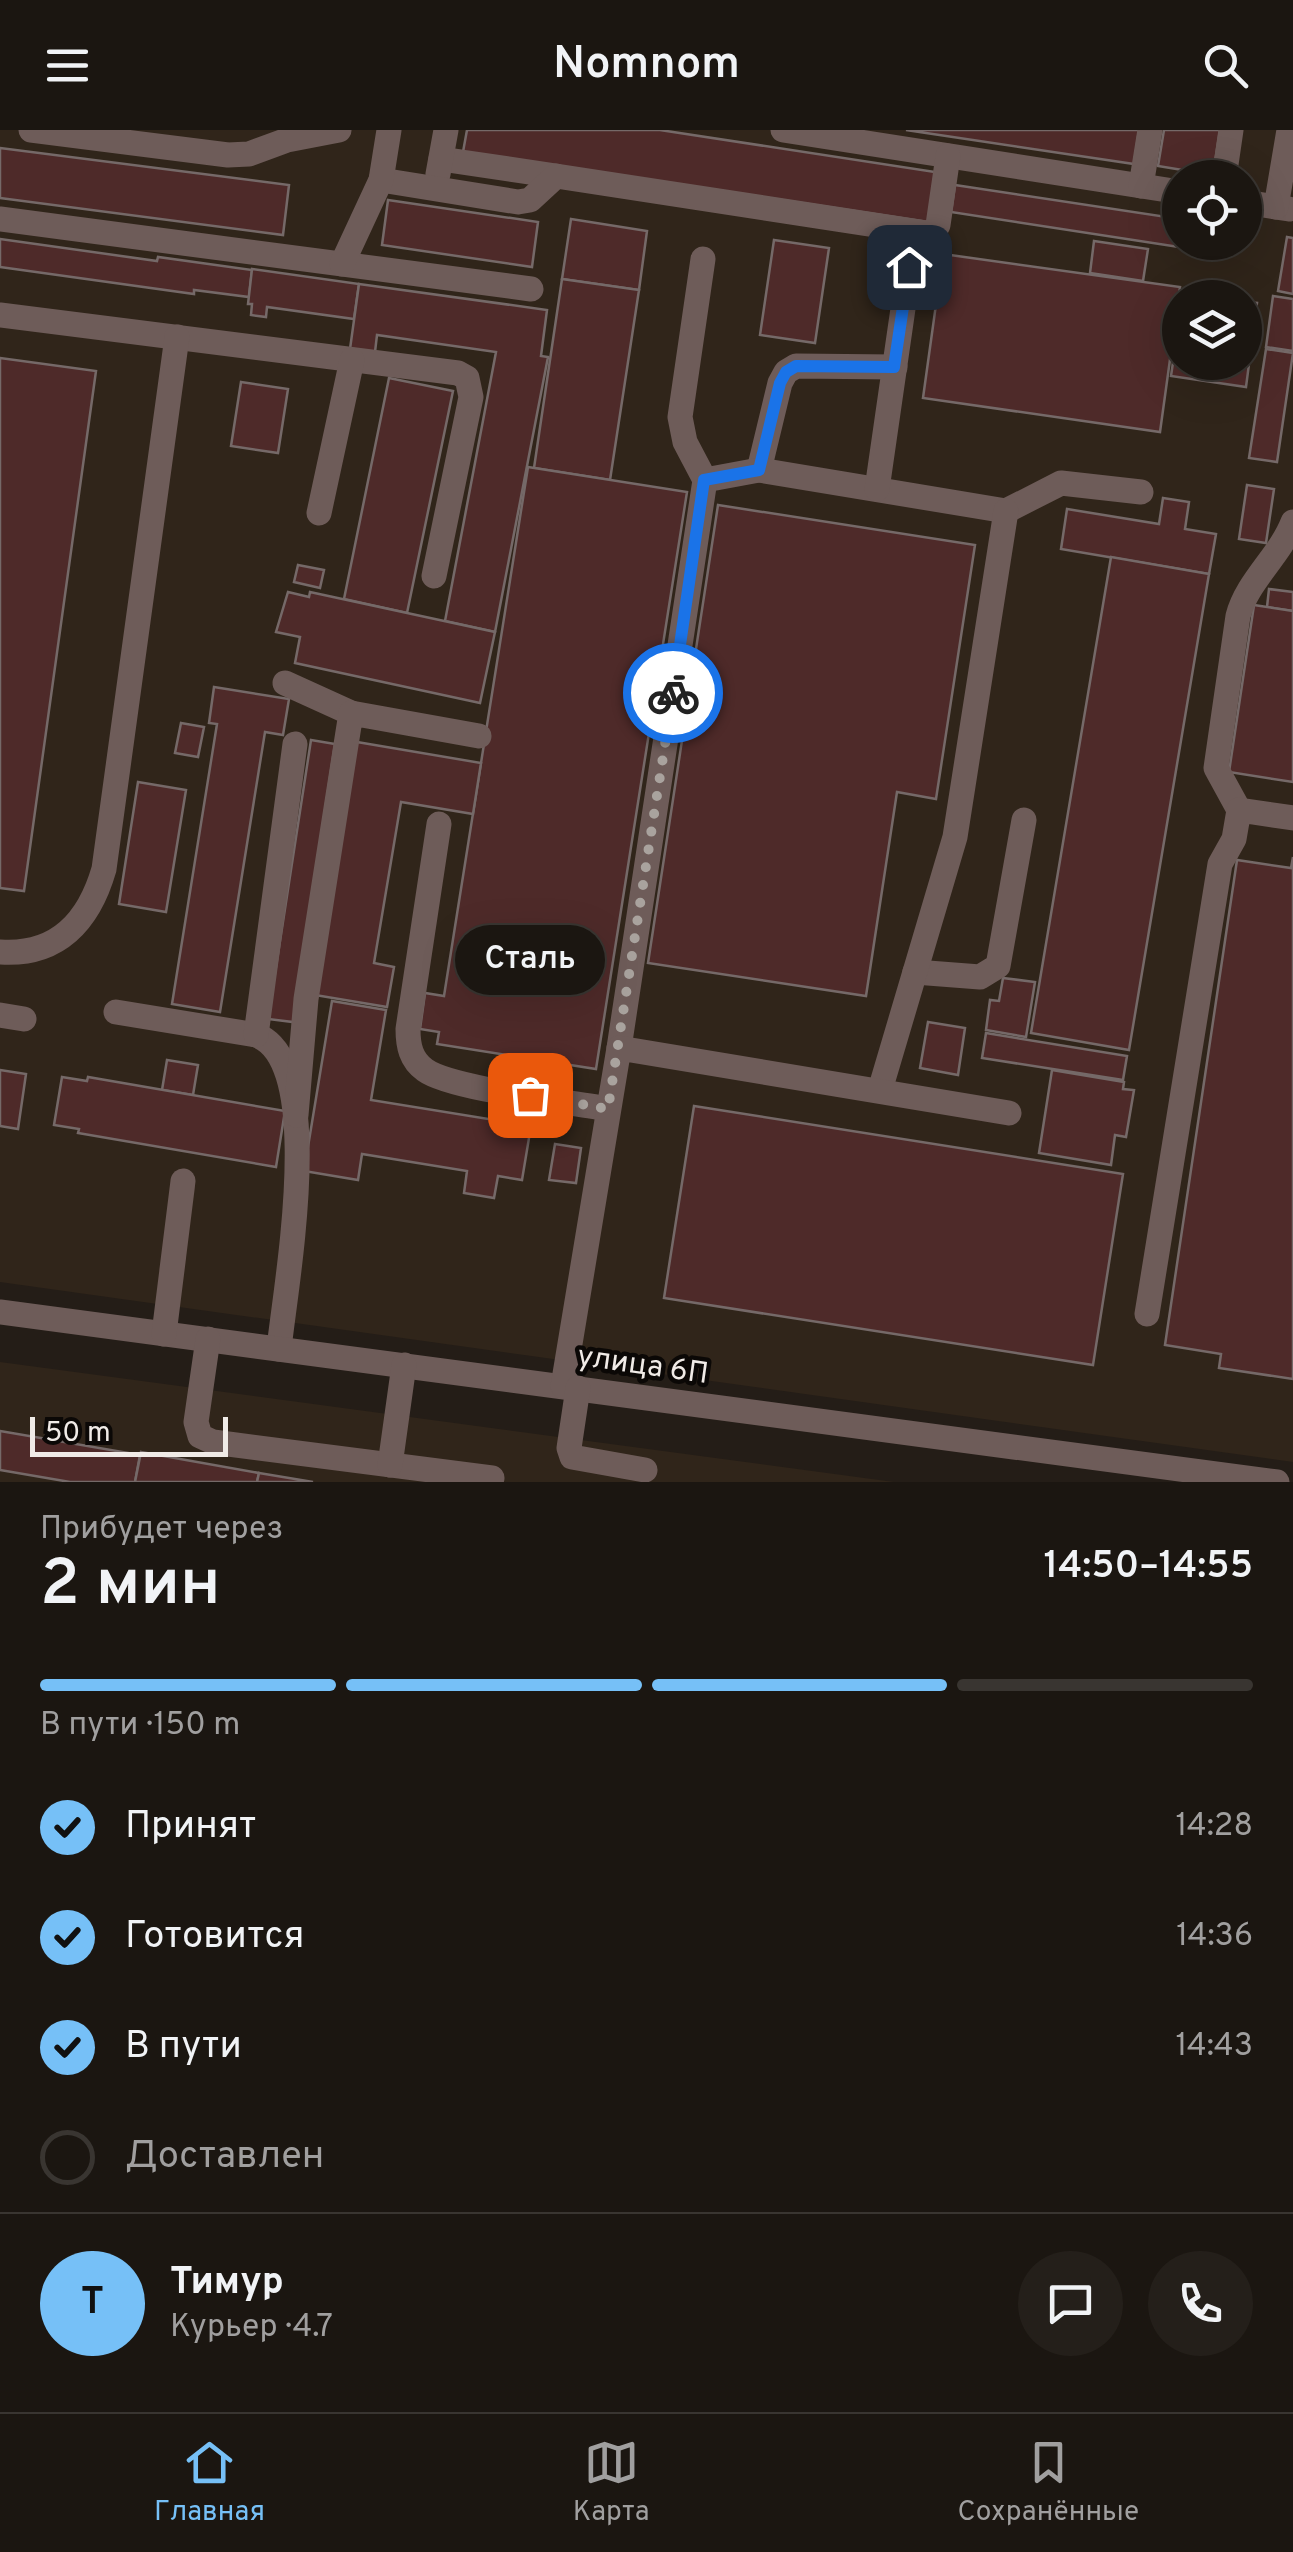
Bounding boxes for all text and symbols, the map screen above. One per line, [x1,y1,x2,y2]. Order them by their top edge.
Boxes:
text: Nomnom [553,37,740,94]
icon: menu [40,38,95,93]
icon: search [1198,38,1253,93]
map controls [1162,160,1262,380]
button: locate [1162,160,1262,260]
pin [867,225,952,310]
icon: home [882,240,937,295]
button: layers [1162,280,1262,380]
courier [623,643,723,743]
icon: bike [646,666,701,721]
callout: Сталь [455,925,605,995]
text: Сталь [484,940,576,980]
pin [488,1053,573,1138]
icon: bag [503,1068,558,1123]
street label: улица 6П [575,1339,711,1394]
scale bar [30,1412,228,1456]
text: 50 m [45,1416,111,1452]
text: Прибудет через [40,1510,283,1550]
text: 14:50–14:55 [1044,1543,1253,1592]
text: 2 мин [40,1546,221,1628]
text: В пути · 150 m [40,1706,240,1746]
icon: check [40,1800,95,1855]
text: Принят [125,1803,256,1852]
text: 14:28 [1175,1807,1253,1847]
icon: check [40,1910,95,1965]
text: Готовится [125,1913,304,1962]
text: 14:36 [1176,1917,1253,1957]
icon: check [40,2020,95,2075]
text: В пути [125,2023,242,2072]
text: 14:43 [1175,2027,1253,2067]
text: Доставлен [125,2133,324,2182]
button: chat [1018,2251,1123,2356]
button: phone [1148,2251,1253,2356]
text: Тимур [170,2259,284,2308]
text: Т [81,2279,104,2328]
text: Курьер · 4.7 [170,2308,333,2348]
tab: Главная [154,2435,265,2531]
tab: Карта [573,2435,650,2531]
tab: Сохранённые [957,2435,1139,2531]

